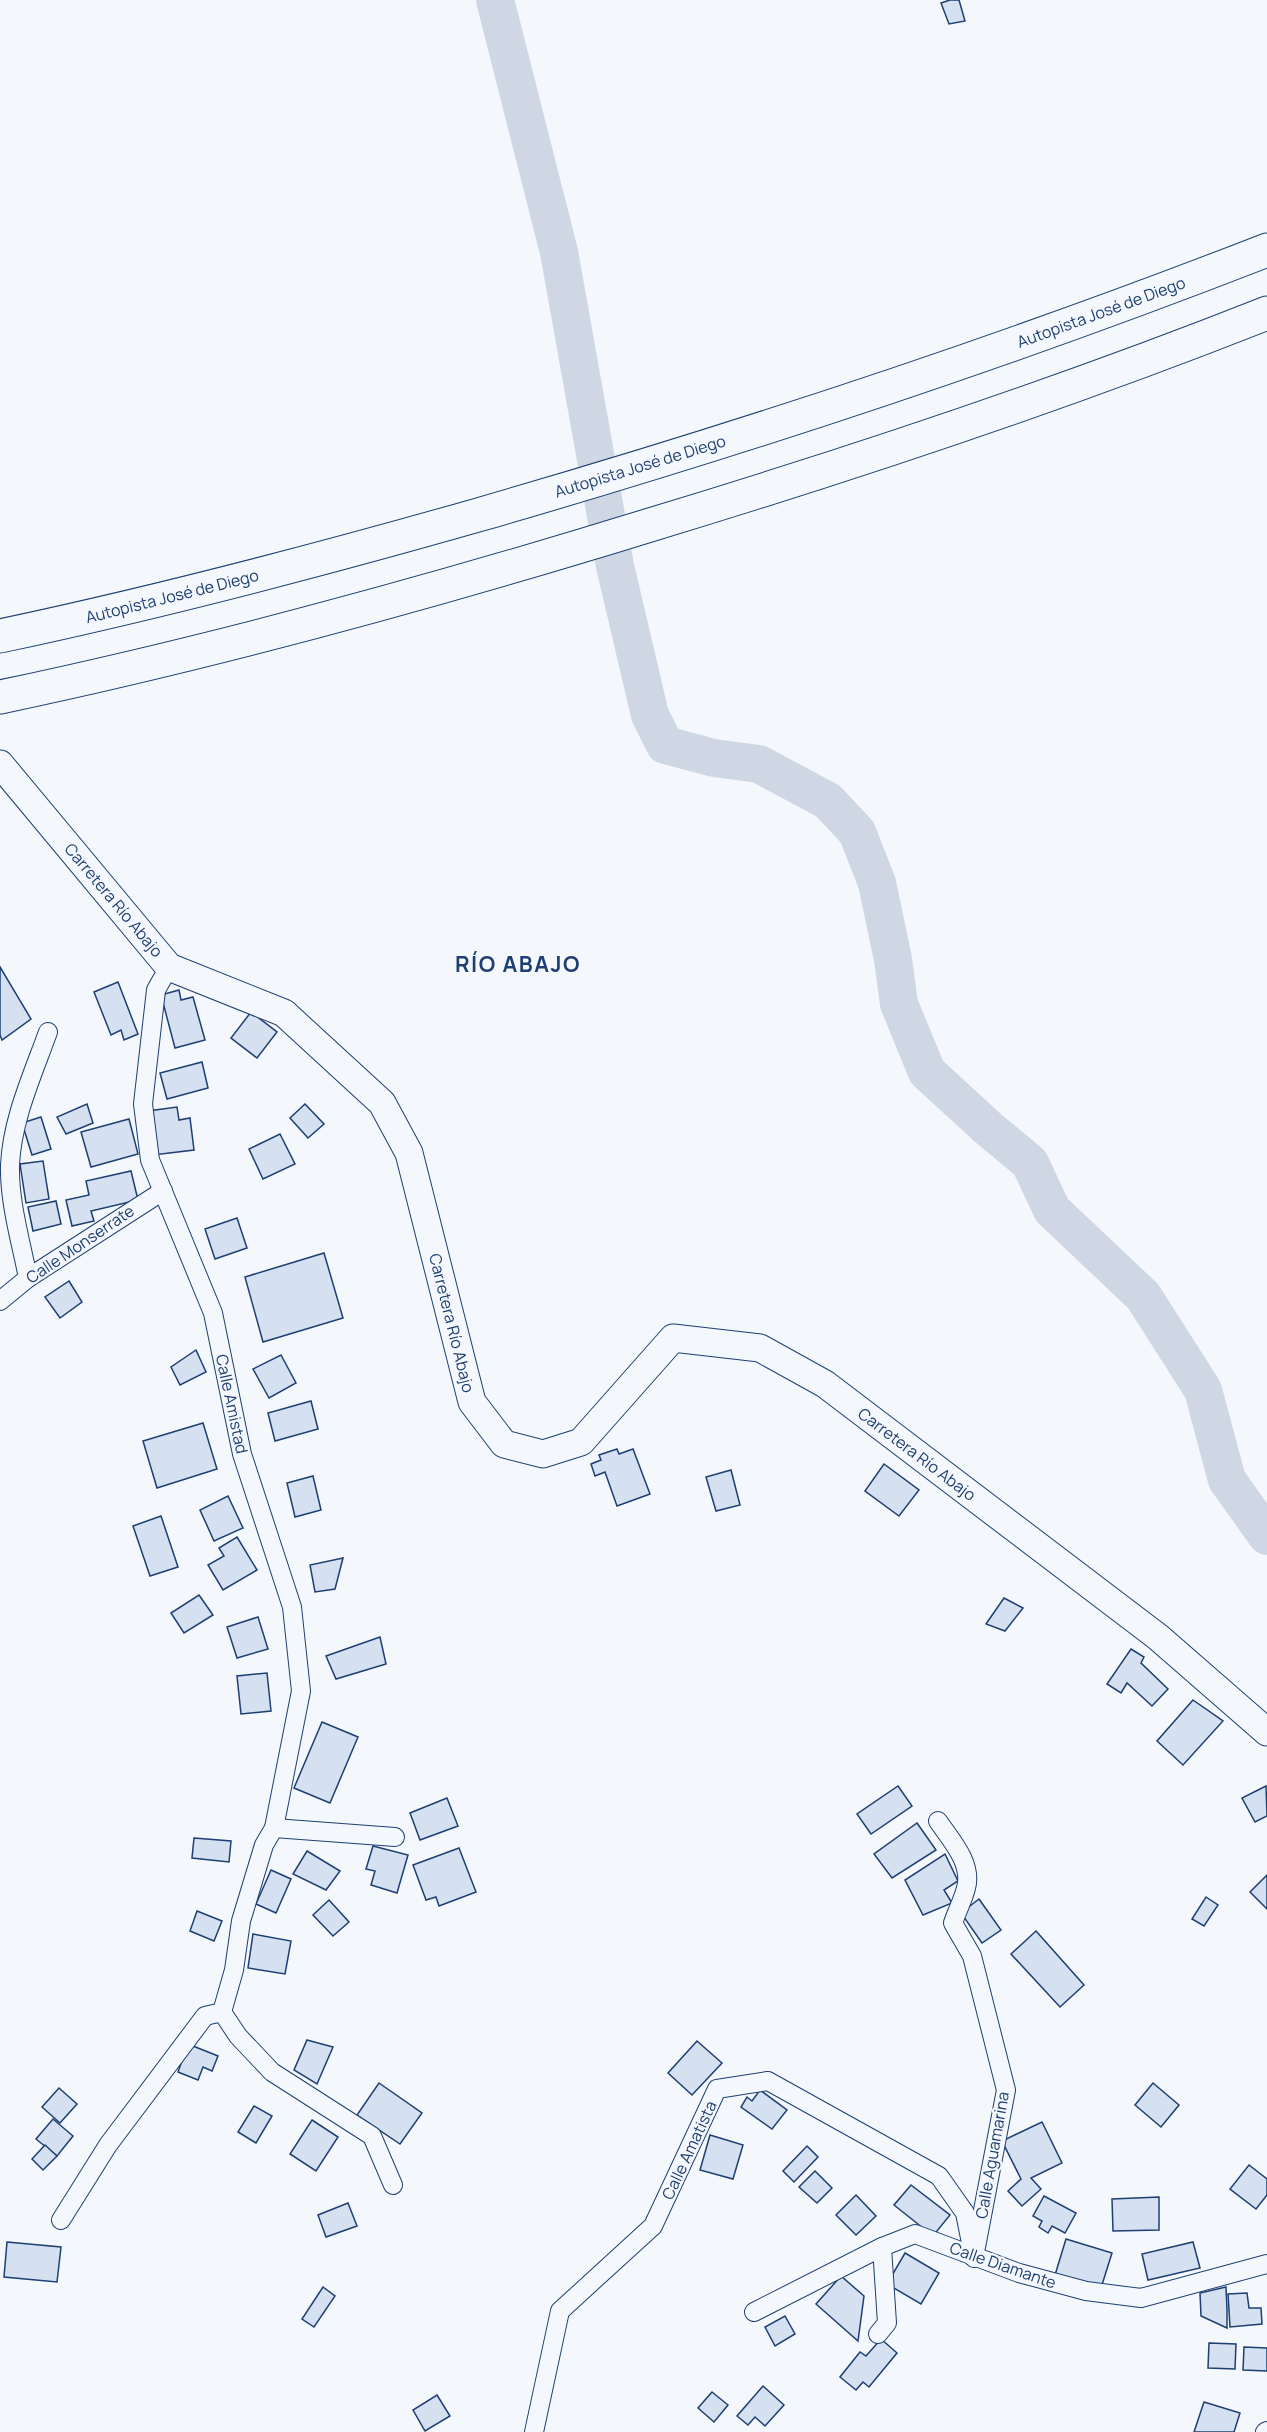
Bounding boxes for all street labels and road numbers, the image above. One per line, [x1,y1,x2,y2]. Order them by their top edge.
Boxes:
street label: Autopista José de Diego [1014,271,1188,353]
street label: Autopista José de Diego [552,429,728,503]
street label: Autopista José de Diego [83,564,261,628]
street label: Carretera Río Abajo [60,838,168,962]
street label: Calle Monserrate [22,1200,138,1288]
street label: Carretera Río Abajo [424,1251,480,1395]
street label: Calle Amistad [211,1352,253,1456]
street label: Carretera Río Abajo [853,1402,981,1506]
street label: Calle Aguamarina [970,2090,1014,2220]
street label: Calle Amatista [656,2097,722,2203]
street label: Calle Diamante [947,2237,1059,2293]

